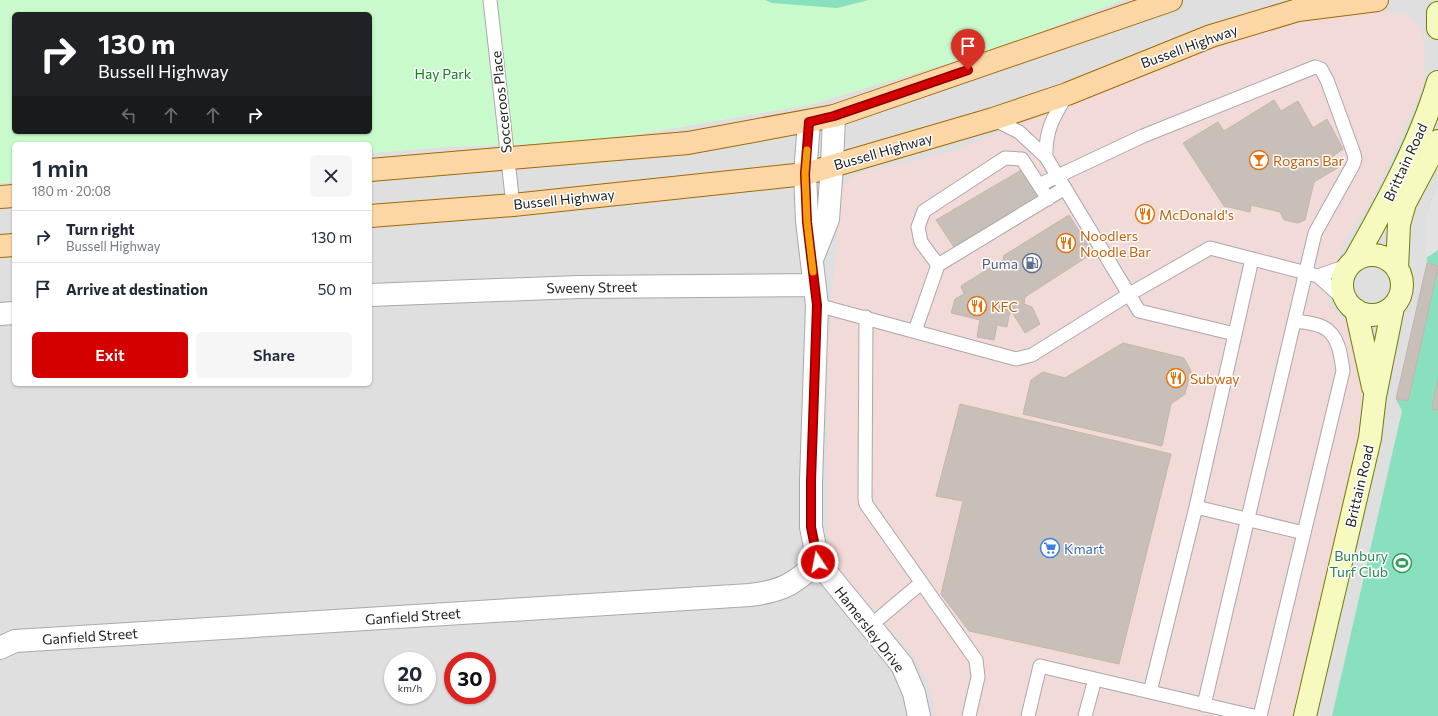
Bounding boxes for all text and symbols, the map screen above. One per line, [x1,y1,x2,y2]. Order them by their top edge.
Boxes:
street label: Bussell Highway [1138,21,1240,71]
text: 130 m [98,26,175,60]
icon: right [32,28,84,80]
pin [951,29,985,70]
icon: arrive [957,35,979,57]
street label: Socceroos Place [487,50,515,154]
text: Bussell Highway [98,60,229,82]
park label: Hay Park [415,65,472,82]
icon: left [118,104,140,126]
icon: ahead [160,104,182,126]
icon: ahead [202,104,224,126]
icon: right [244,104,266,126]
street label: Brittain Road [1380,120,1430,204]
street label: Bussell Highway [832,129,934,173]
bar icon: Rogans Bar [1248,149,1270,171]
place label: Rogans Bar [1273,152,1345,169]
text: 1 min [32,153,89,182]
button: close [310,155,352,197]
text: 180 m · 20:08 [32,183,111,199]
street label: Bussell Highway [512,185,616,213]
restaurant icon: McDonald's [1134,203,1156,225]
place label: McDonald's [1159,206,1234,223]
text: Turn right [66,220,135,238]
icon: right [32,226,54,248]
place label: Noodlers Noodle Bar [1080,227,1151,260]
text: 130 m [311,228,352,246]
restaurant icon: Noodlers Noodle Bar [1055,232,1077,254]
text: Bussell Highway [66,238,161,254]
fuel station icon: Puma [1021,252,1043,274]
place label: Puma [982,255,1018,272]
icon: arrive [32,278,54,300]
street label: Sweeny Street [546,278,638,296]
text: Arrive at destination [66,280,208,298]
text: 50 m [318,280,352,298]
restaurant icon: KFC [966,295,988,317]
place label: KFC [991,298,1018,315]
button: Exit [32,332,188,378]
button: Share [196,332,352,378]
restaurant icon: Subway [1165,367,1187,389]
place label: Subway [1190,370,1240,387]
street label: Brittain Road [1341,443,1377,529]
supermarket icon: Kmart [1039,537,1061,559]
place label: Kmart [1064,540,1105,557]
position arrow [797,541,839,583]
place label: Bunbury Turf Club [1329,547,1388,580]
sports icon: Bunbury Turf Club [1391,552,1413,574]
street label: Hamersley Drive [831,583,909,675]
street label: Ganfield Street [365,604,462,628]
street label: Ganfield Street [42,624,139,648]
speed limit sign: 30 [444,652,496,704]
text: 20 [398,661,422,685]
text: km/h [398,682,422,694]

